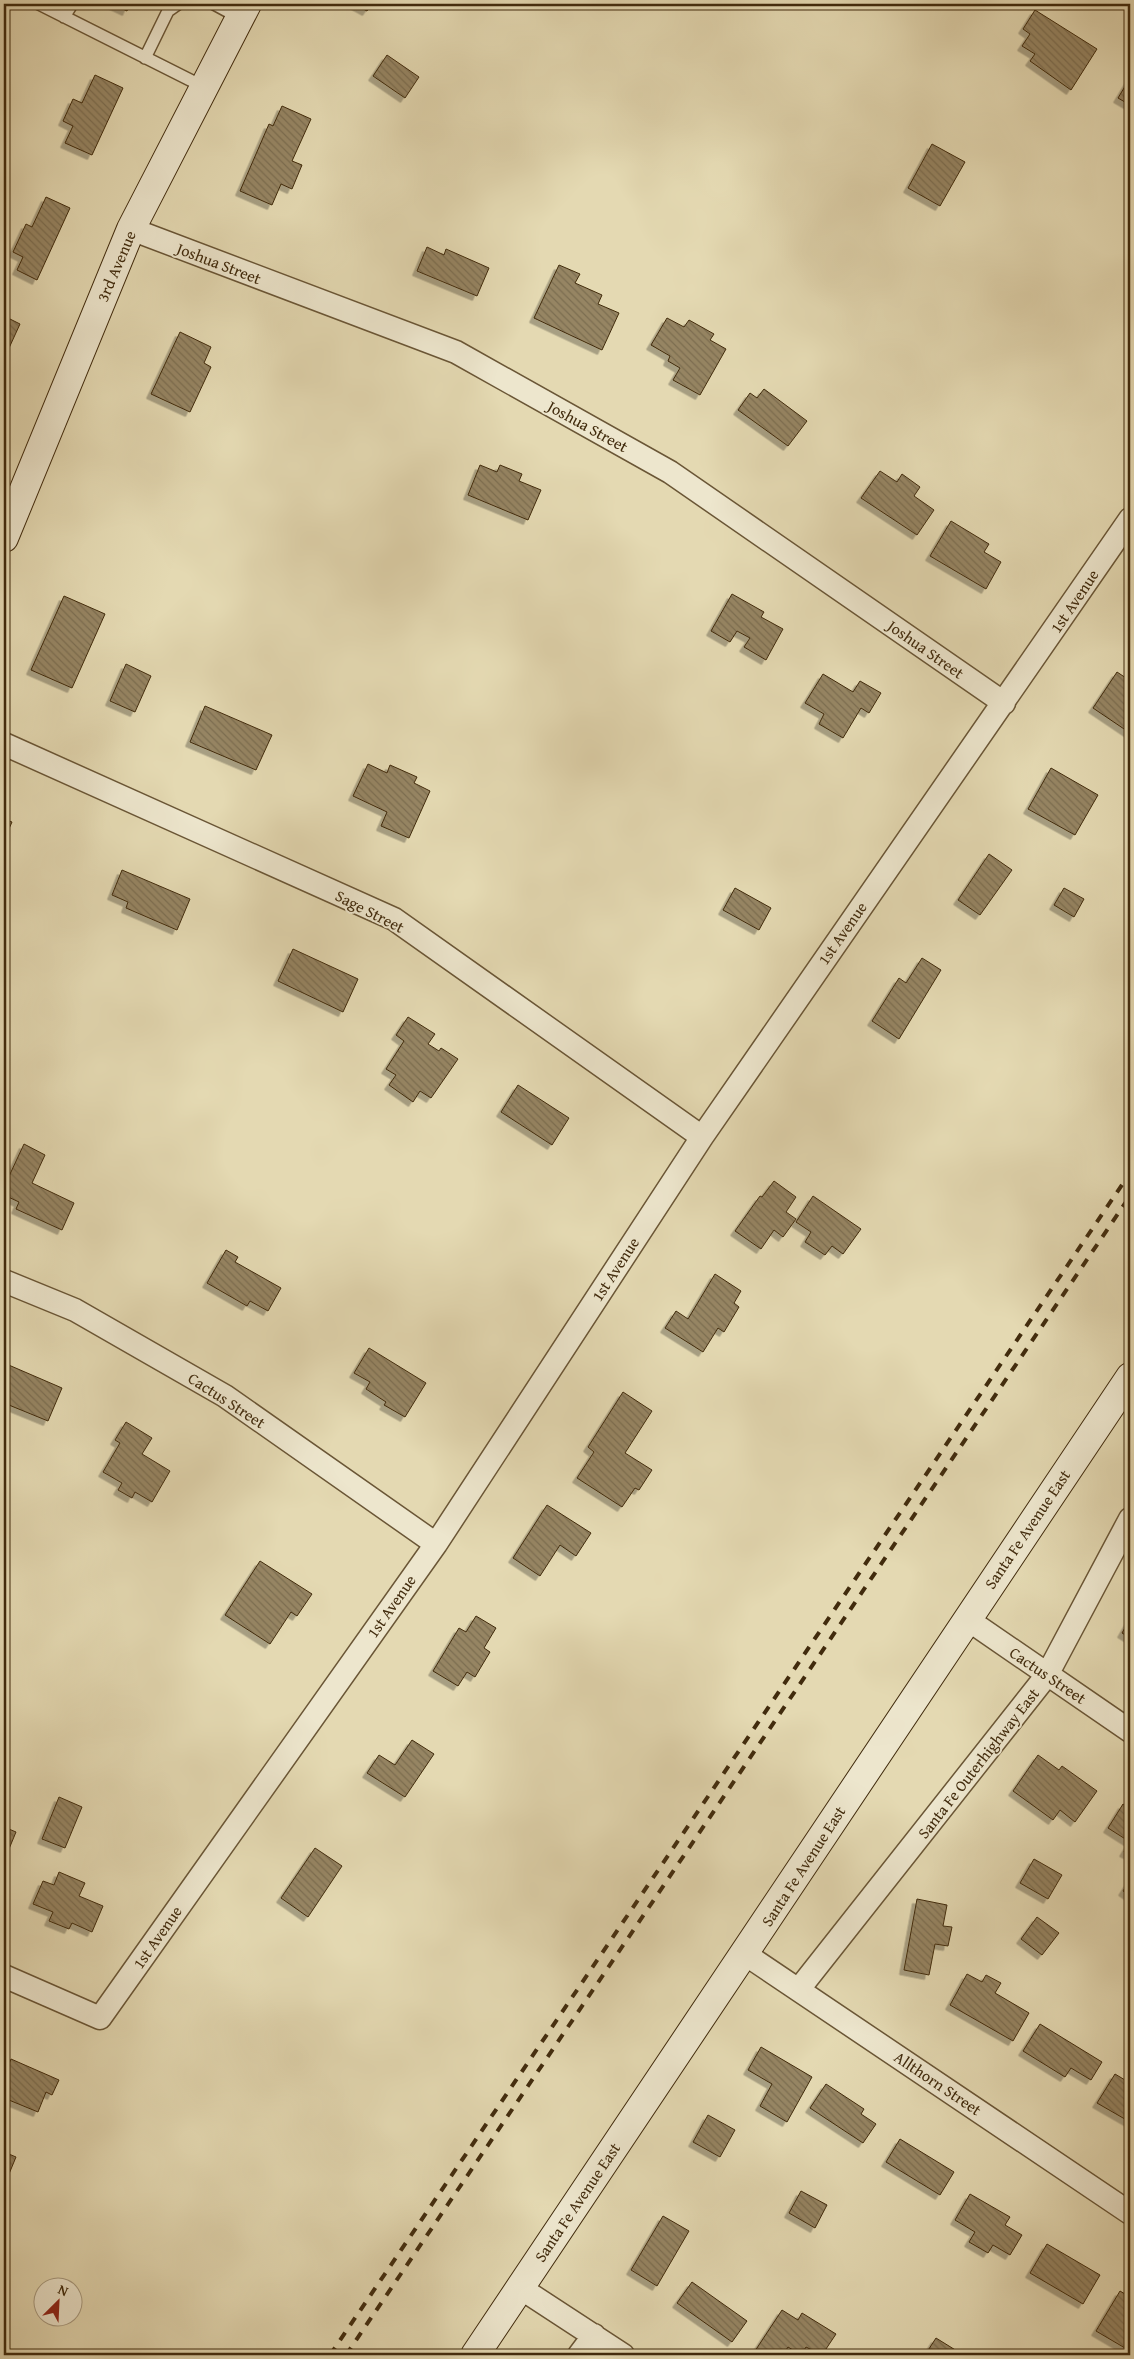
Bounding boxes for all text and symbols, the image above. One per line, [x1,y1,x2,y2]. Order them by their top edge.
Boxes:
street label: 3rd Avenue [90,227,142,305]
street label: Joshua Street [171,235,265,290]
street label: Joshua Street [542,393,633,458]
street label: 1st Avenue [1044,564,1104,638]
street label: Joshua Street [881,613,970,684]
street label: Sage Street [331,883,409,939]
street label: 1st Avenue [811,896,873,970]
street label: 1st Avenue [585,1232,645,1306]
street label: Cactus Street [184,1366,271,1434]
street label: Santa Fe Avenue East [978,1464,1076,1594]
street label: 1st Avenue [360,1569,422,1643]
street label: Cactus Street [1005,1640,1091,1710]
street label: Santa Fe Outerhighway East [911,1682,1045,1844]
street label: Santa Fe Avenue East [755,1801,851,1931]
street label: 1st Avenue [126,1900,188,1974]
street label: Allthorn Street [889,2045,987,2121]
street label: Santa Fe Avenue East [528,2137,626,2267]
north arrow [32,2276,82,2326]
text: N [55,2279,72,2301]

